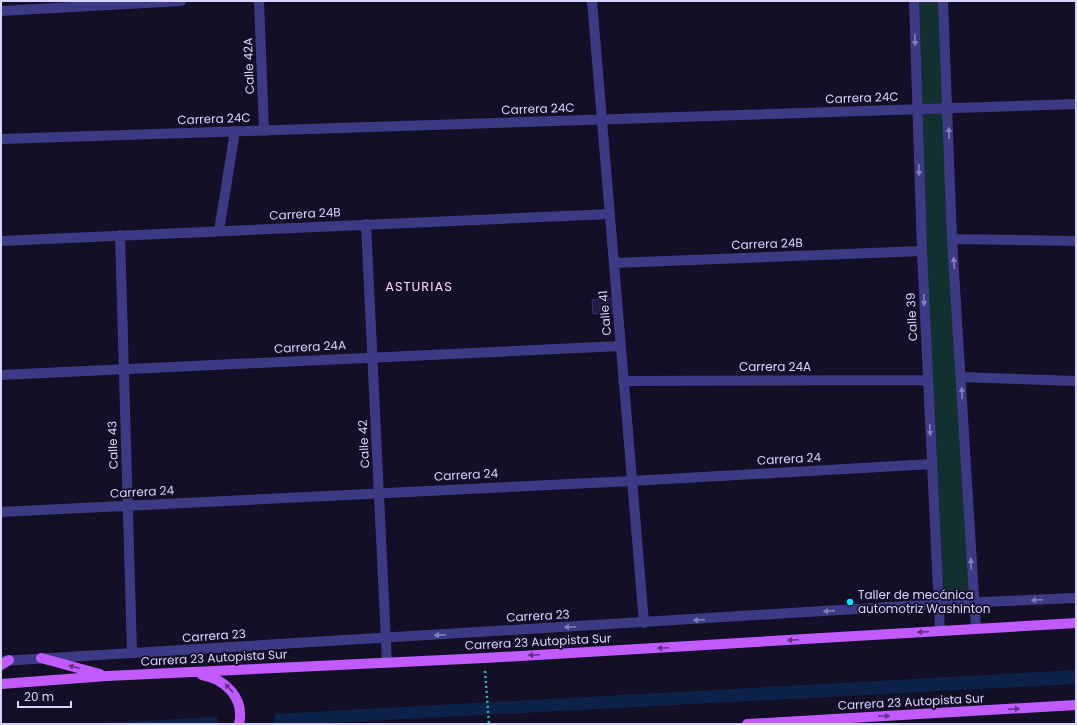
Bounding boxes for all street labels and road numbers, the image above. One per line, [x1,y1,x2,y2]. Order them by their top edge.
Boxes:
street label: Calle 42A [239,38,258,95]
street label: Carrera 24C [825,88,899,107]
street label: Carrera 24C [501,99,575,118]
street label: Carrera 24C [177,109,251,128]
street label: Carrera 24B [269,203,341,224]
street label: Carrera 24B [731,234,803,253]
street label: Calle 41 [594,290,615,336]
street label: Calle 39 [902,292,921,342]
street label: Carrera 24A [274,336,346,357]
street label: Carrera 24A [739,358,811,375]
street label: Calle 42 [354,419,373,469]
street label: Calle 43 [103,420,122,470]
street label: Carrera 24 [757,448,822,469]
street label: Carrera 24 [434,464,499,485]
street label: Carrera 24 [110,481,175,502]
street label: Carrera 23 [506,605,570,626]
street label: Carrera 23 [182,625,246,646]
street label: Carrera 23 Autopista Sur [464,629,612,654]
street label: Carrera 23 Autopista Sur [140,645,288,670]
street label: Carrera 23 Autopista Sur [837,689,985,714]

